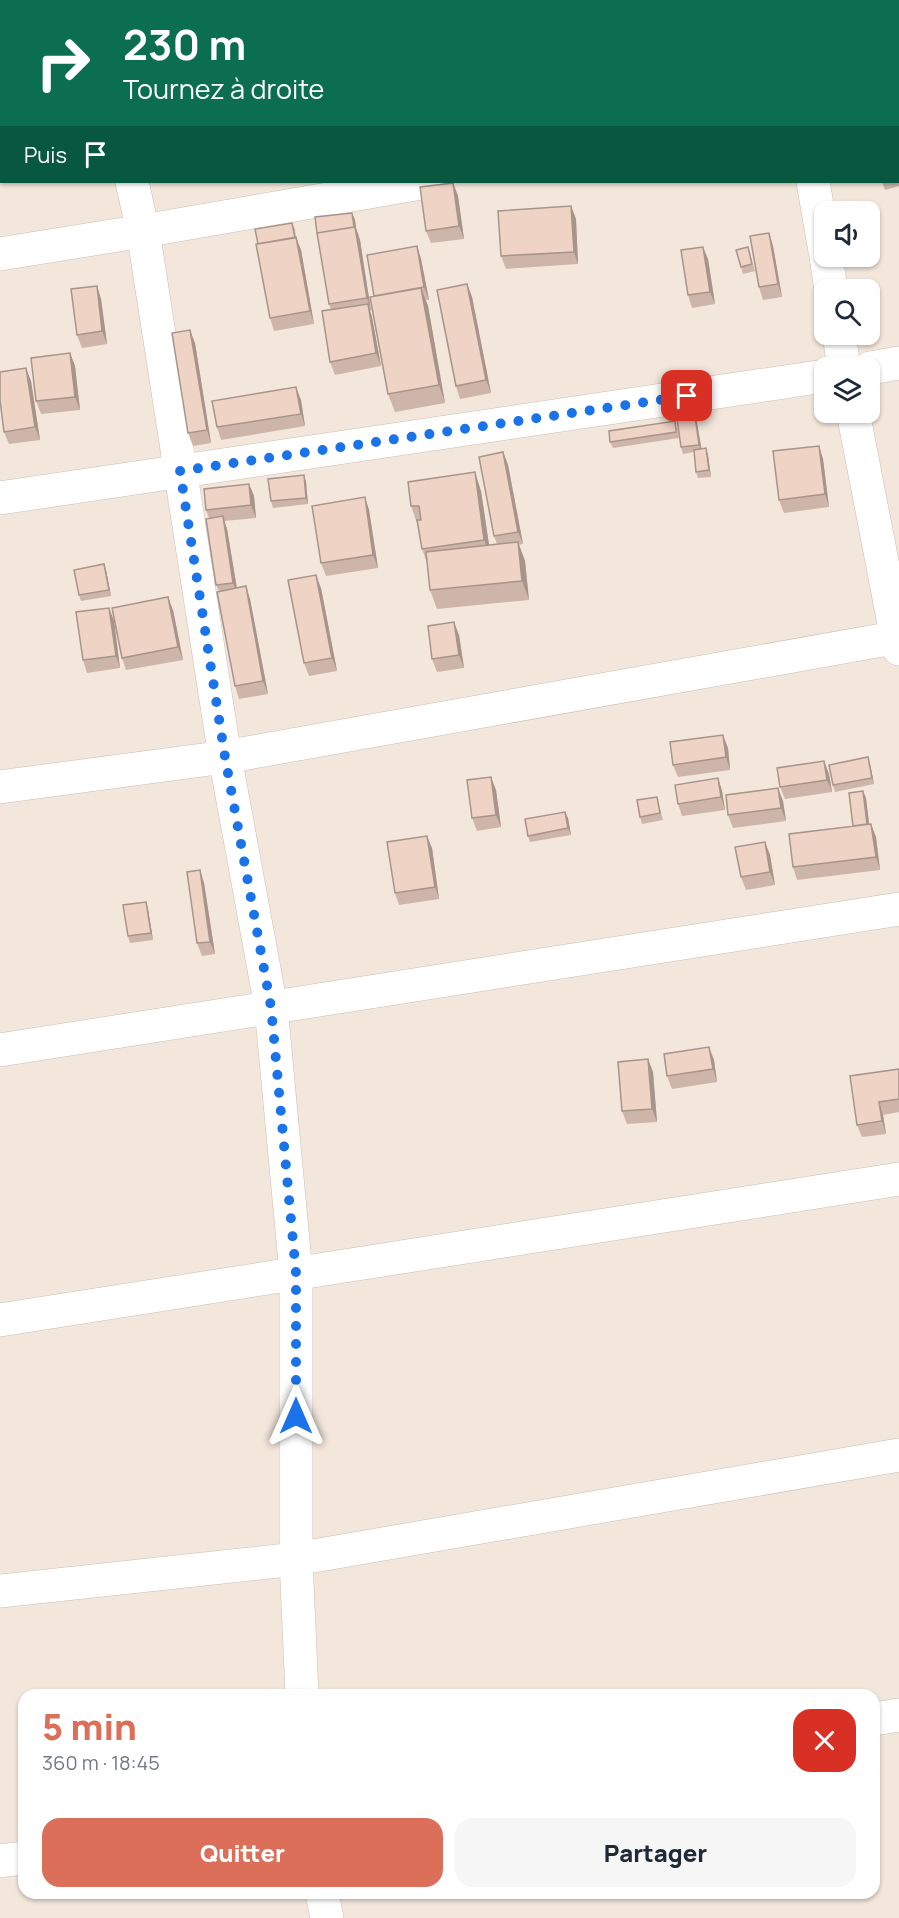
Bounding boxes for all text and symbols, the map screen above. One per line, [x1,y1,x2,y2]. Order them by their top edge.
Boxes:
text: 230 m [123,15,246,73]
icon: right [24,24,102,102]
text: Tournez à droite [123,70,324,107]
icon: arrive [79,138,112,171]
text: Puis [24,140,67,170]
map controls [814,201,880,423]
button: sound [814,201,880,267]
button: search [814,279,880,345]
button: layers [814,357,880,423]
pin [661,370,712,421]
icon: arrive [670,379,703,412]
position arrow [264,1384,328,1448]
text: 5 min [42,1702,137,1751]
button: close [793,1709,856,1772]
text: 360 m · 18:45 [42,1749,160,1776]
button: Quitter [42,1818,443,1887]
button: Partager [455,1818,856,1887]

